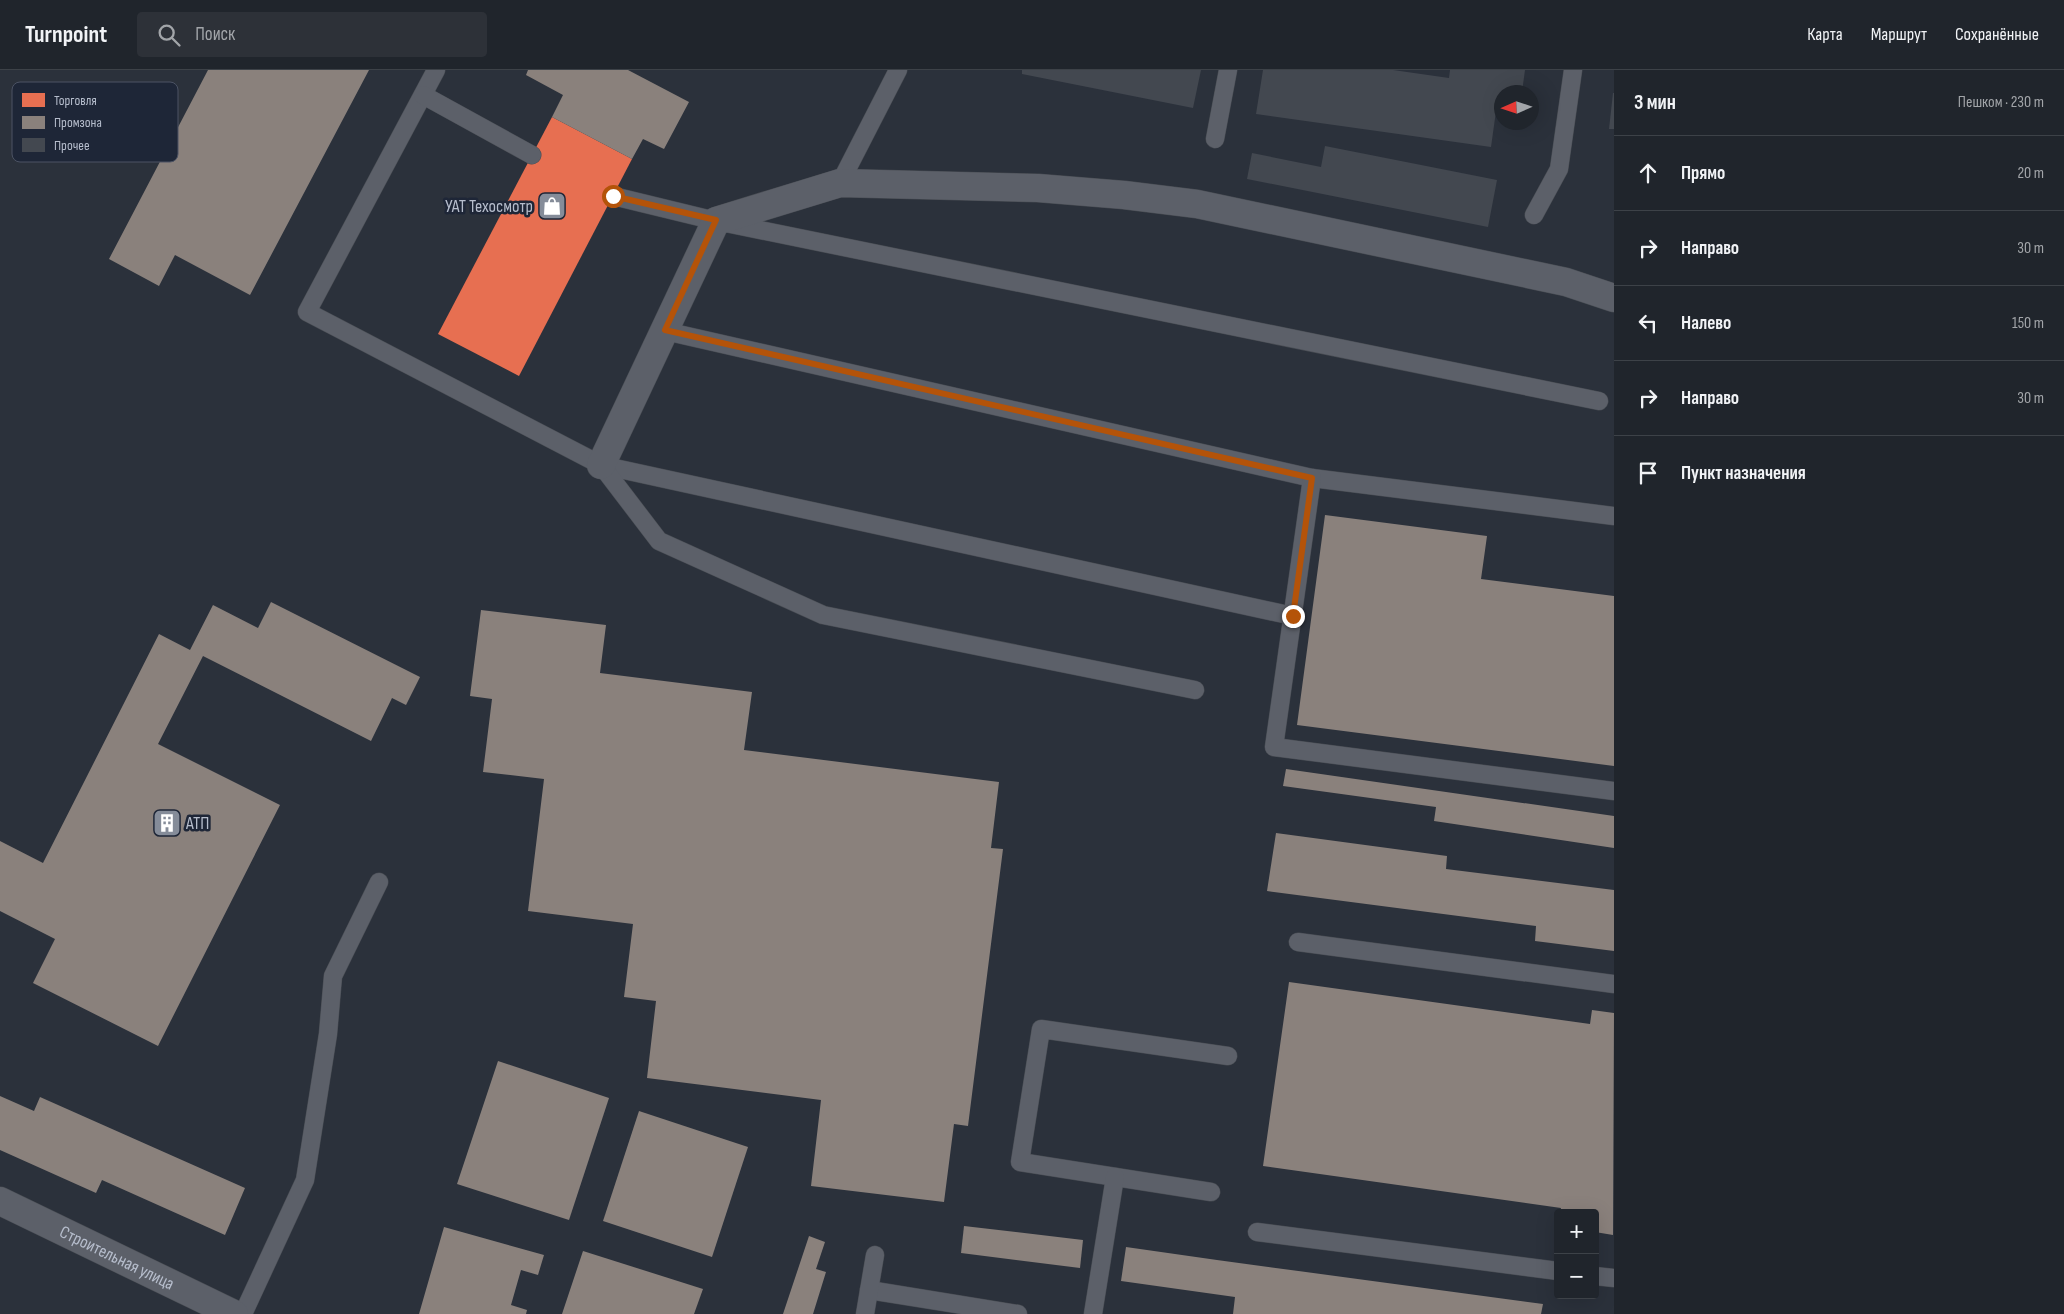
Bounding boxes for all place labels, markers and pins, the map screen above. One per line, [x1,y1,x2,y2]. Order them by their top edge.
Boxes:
shop icon: УАТ Техосмотр [537,191,567,221]
place label: УАТ Техосмотр [445,196,533,217]
building icon: АТП [152,808,182,838]
place label: АТП [185,813,209,834]

